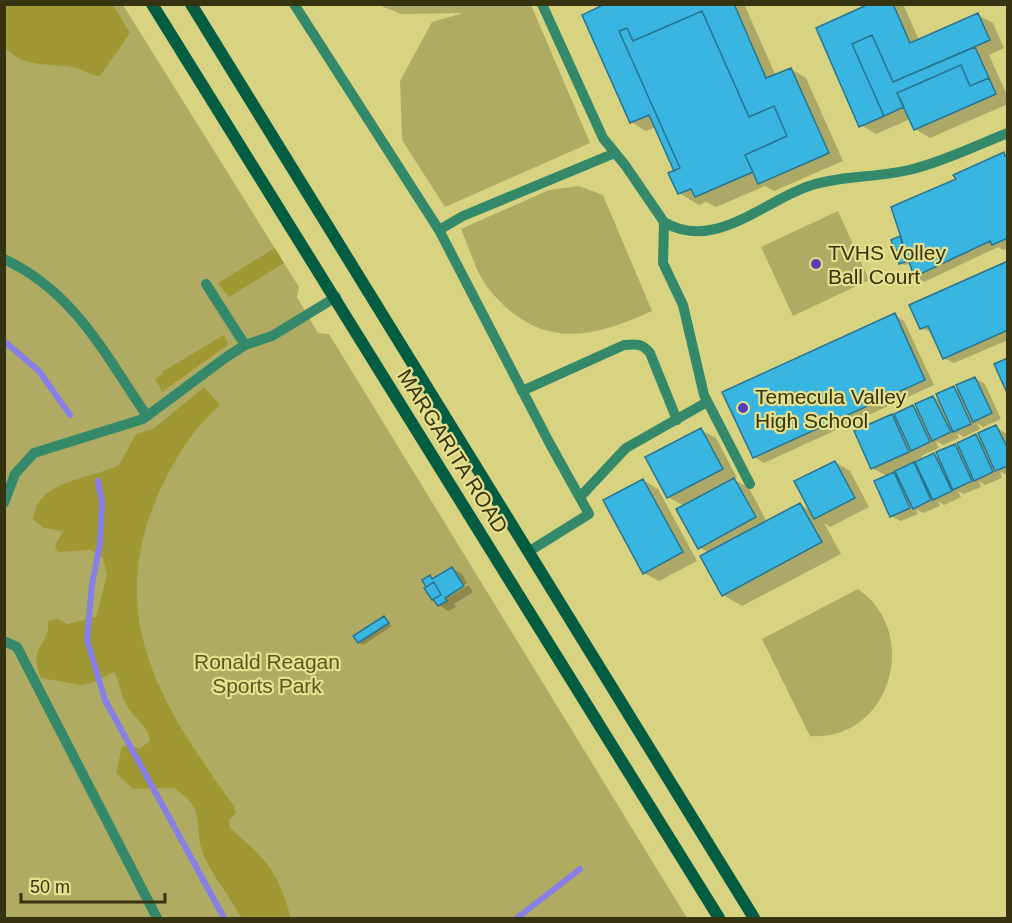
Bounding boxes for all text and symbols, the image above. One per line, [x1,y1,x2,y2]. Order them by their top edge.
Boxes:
place label: TVHS Volley Ball Court [828,241,946,288]
marker: TVHS Volley Ball Court [809,257,823,271]
street label: MARGARITA ROAD [393,365,513,537]
place label: Temecula Valley High School [755,385,907,432]
marker: Temecula Valley High School [736,401,750,415]
park label: Ronald Reagan Sports Park [194,650,340,697]
scale bar [21,866,165,904]
text: 50 m [30,877,70,897]

